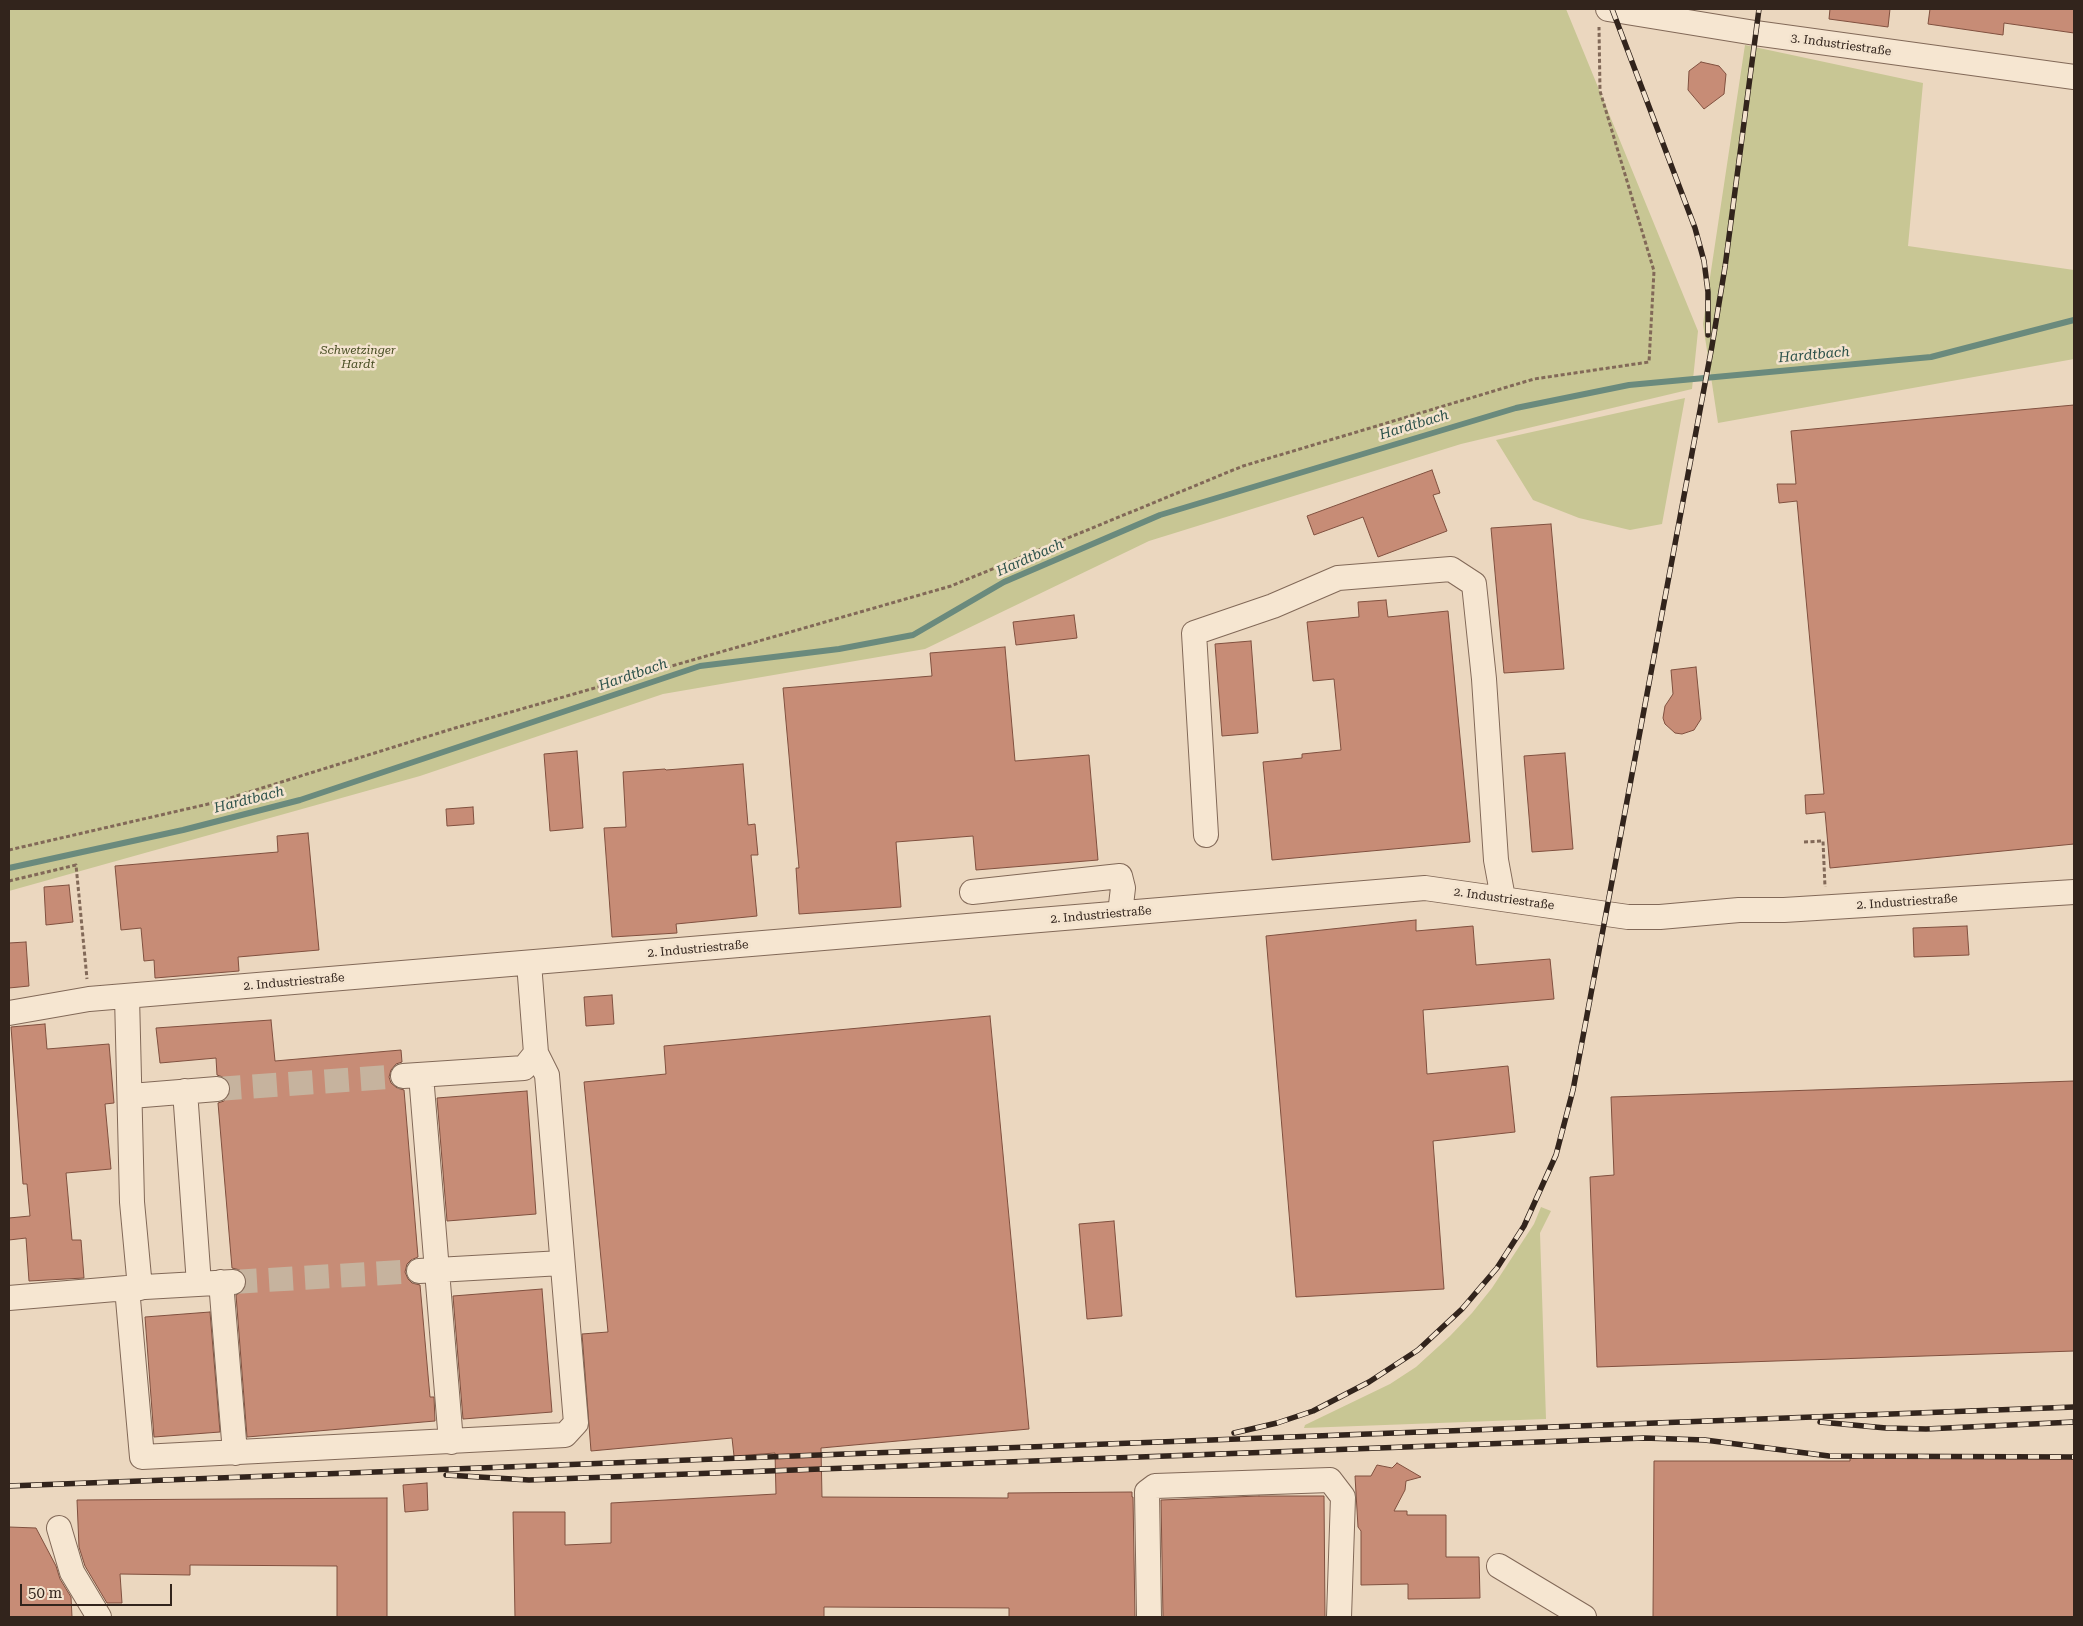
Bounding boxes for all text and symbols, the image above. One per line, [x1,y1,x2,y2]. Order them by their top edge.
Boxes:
street label: 3. Industriestraße [1790,31,1892,59]
park label: Schwetzinger Hardt [320,343,396,371]
water label: Hardtbach [1778,344,1850,366]
water label: Hardtbach [1377,406,1451,444]
water label: Hardtbach [994,536,1066,580]
water label: Hardtbach [596,655,670,695]
water label: Hardtbach [212,783,286,817]
street label: 2. Industriestraße [1453,885,1555,913]
street label: 2. Industriestraße [1856,891,1958,913]
street label: 2. Industriestraße [1050,903,1152,927]
street label: 2. Industriestraße [647,937,749,961]
street label: 2. Industriestraße [243,970,345,994]
scale bar [22,1574,175,1606]
text: 50 m [28,1584,62,1602]

